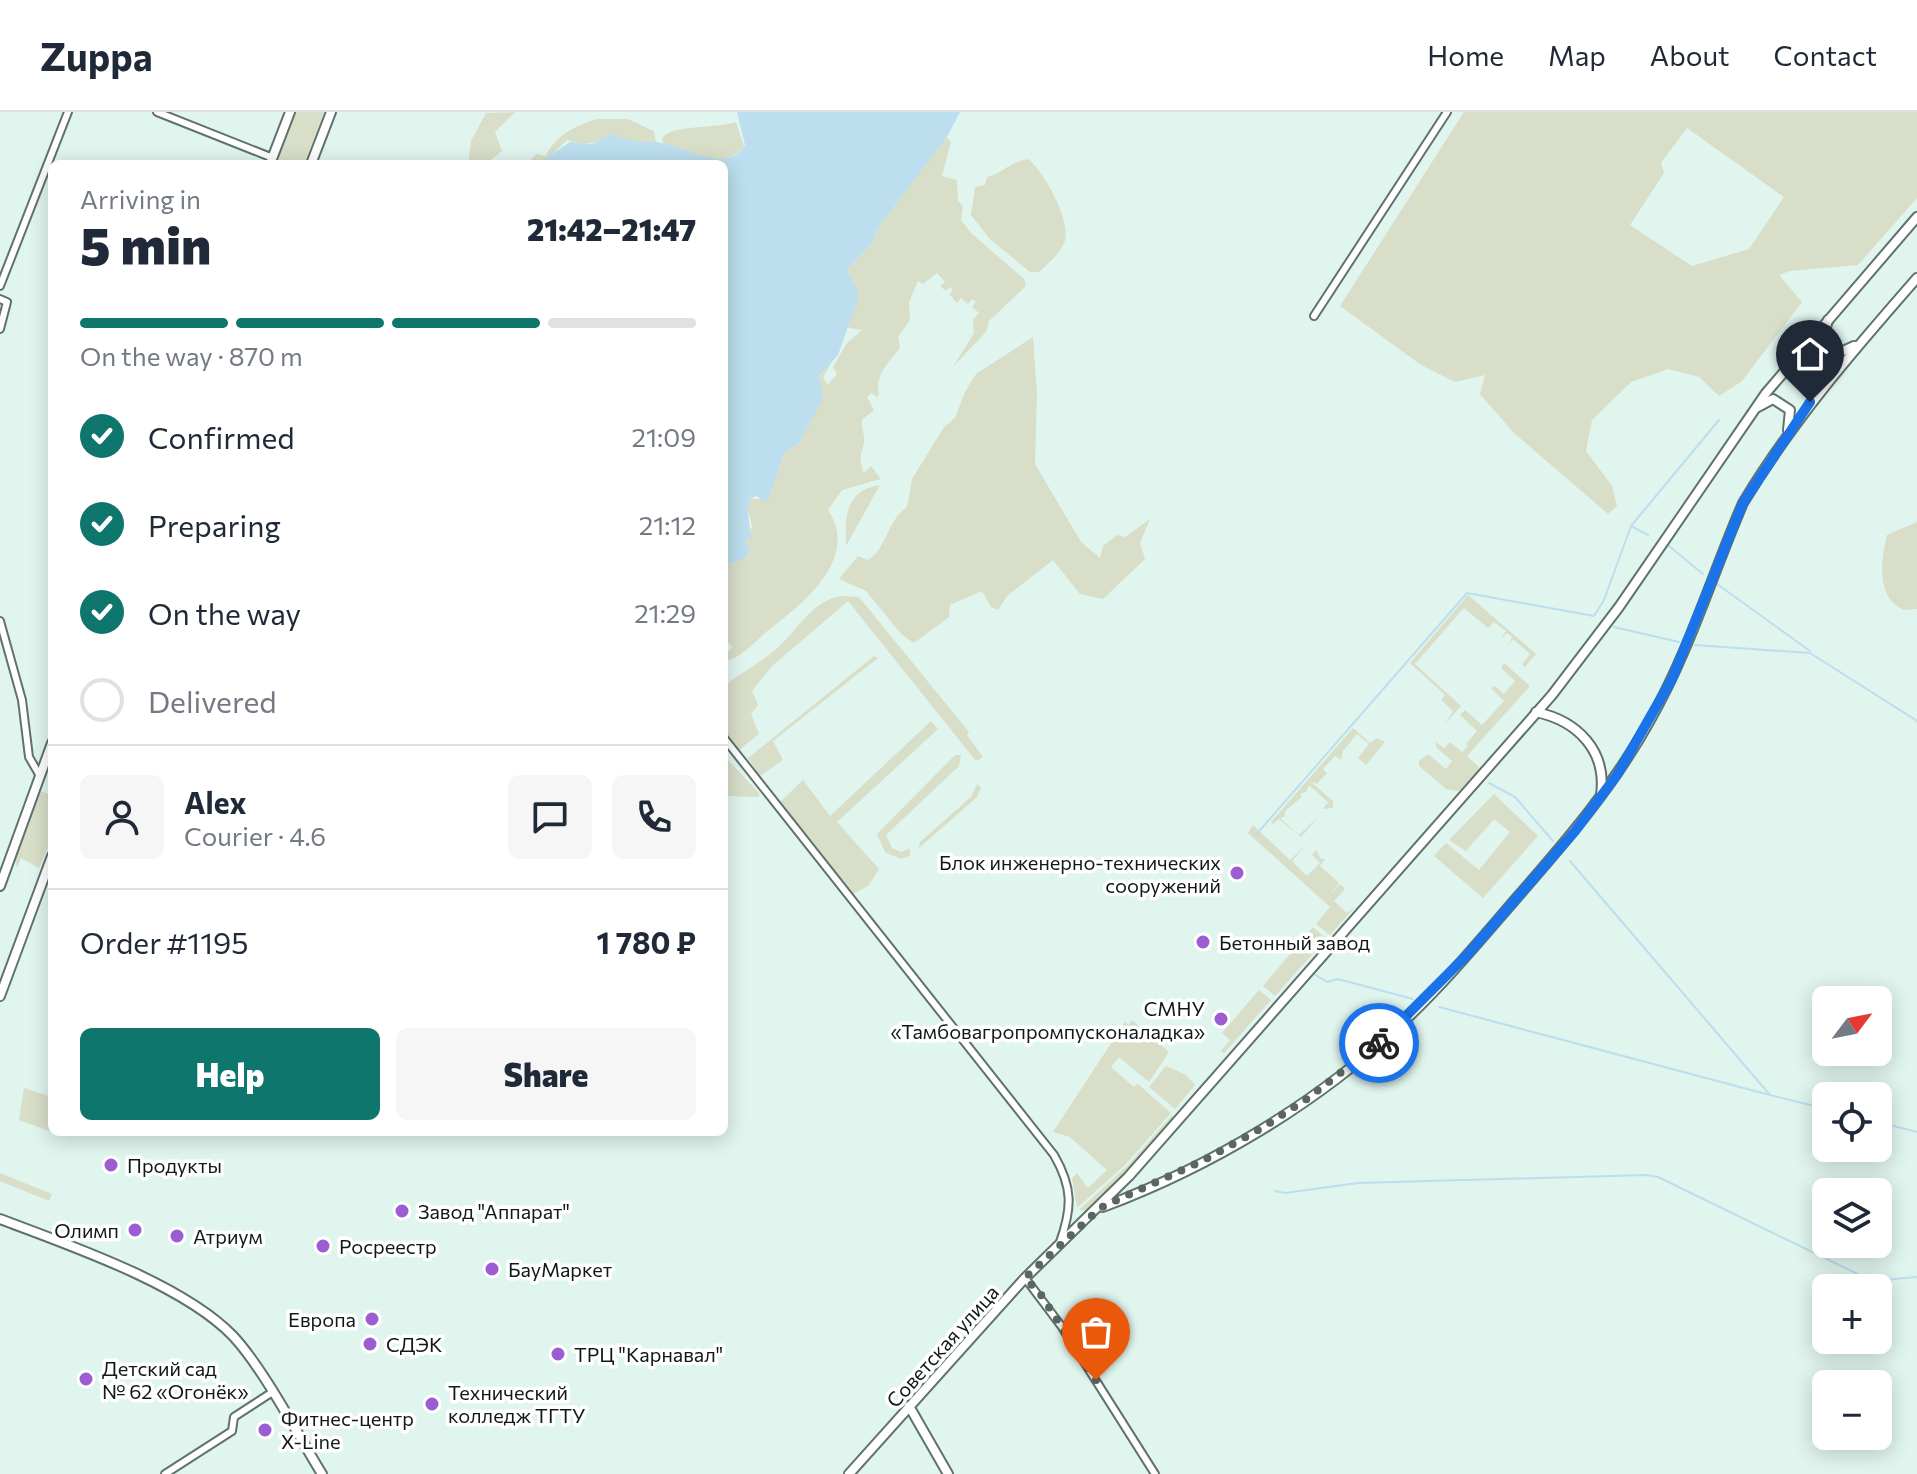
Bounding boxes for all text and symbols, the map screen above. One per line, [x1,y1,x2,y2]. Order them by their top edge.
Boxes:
text: Zuppa [40,32,153,79]
text: Home [1427,38,1504,72]
text: Map [1548,38,1606,72]
text: About [1650,38,1730,72]
text: Contact [1774,38,1877,72]
text: Arriving in [80,183,201,214]
text: 21:42–21:47 [527,210,696,247]
text: 5 min [80,212,211,276]
pin [1776,320,1844,402]
icon: home [1788,332,1832,376]
text: On the way · 870 m [80,340,303,371]
icon: check [80,414,124,458]
text: Confirmed [148,418,295,455]
text: 21:09 [632,421,696,452]
icon: check [80,502,124,546]
text: Preparing [148,506,281,543]
text: 21:12 [639,509,696,540]
icon: check [80,590,124,634]
text: On the way [148,594,301,631]
text: 21:29 [634,597,696,628]
text: Delivered [148,682,277,719]
button: person [80,775,164,859]
button: chat [508,775,592,859]
button: phone [612,775,696,859]
text: Alex [184,783,247,820]
text: Courier · 4.6 [184,820,326,851]
place label: Блок инженерно-технических сооружений [939,850,1221,897]
marker: Блок инженерно-технических сооружений [1228,864,1246,882]
text: Order #1195 [80,923,248,960]
text: 1 780 ₽ [596,923,696,960]
place label: Бетонный завод [1219,930,1370,954]
marker: Бетонный завод [1194,933,1212,951]
north arrow [1812,986,1892,1066]
map controls [1812,986,1892,1450]
place label: СМНУ «Тамбовагропромпусконаладка» [890,996,1205,1043]
courier [1339,1003,1419,1083]
marker: СМНУ «Тамбовагропромпусконаладка» [1212,1010,1230,1028]
icon: bike [1357,1021,1401,1065]
button: Help [80,1028,380,1120]
button: Share [396,1028,696,1120]
button: locate [1812,1082,1892,1162]
place label: Продукты [127,1153,222,1177]
marker: Продукты [102,1156,120,1174]
button: layers [1812,1178,1892,1258]
place label: Завод "Аппарат" [418,1199,570,1223]
marker: Завод "Аппарат" [393,1202,411,1220]
place label: Олимп [54,1218,119,1242]
marker: Олимп [126,1221,144,1239]
place label: Атриум [193,1224,263,1248]
marker: Атриум [168,1227,186,1245]
place label: Росреестр [339,1234,437,1258]
marker: Росреестр [314,1237,332,1255]
place label: БауМаркет [508,1257,612,1281]
marker: БауМаркет [483,1260,501,1278]
button: + [1812,1274,1892,1354]
street label: Советская улица [881,1280,1003,1412]
pin [1062,1298,1130,1380]
place label: Европа [288,1307,356,1331]
marker: Европа [363,1310,381,1328]
icon: bag [1074,1310,1118,1354]
place label: СДЭК [386,1332,443,1356]
marker: СДЭК [361,1335,379,1353]
place label: ТРЦ "Карнавал" [574,1342,723,1366]
marker: ТРЦ "Карнавал" [549,1345,567,1363]
place label: Детский сад № 62 «Огонёк» [102,1356,249,1403]
marker: Детский сад № 62 «Огонёк» [77,1370,95,1388]
button: − [1812,1370,1892,1450]
place label: Технический колледж ТГТУ [448,1380,586,1427]
marker: Технический колледж ТГТУ [423,1395,441,1413]
place label: Фитнес-центр X-Line [281,1406,414,1453]
marker: Фитнес-центр X-Line [256,1421,274,1439]

